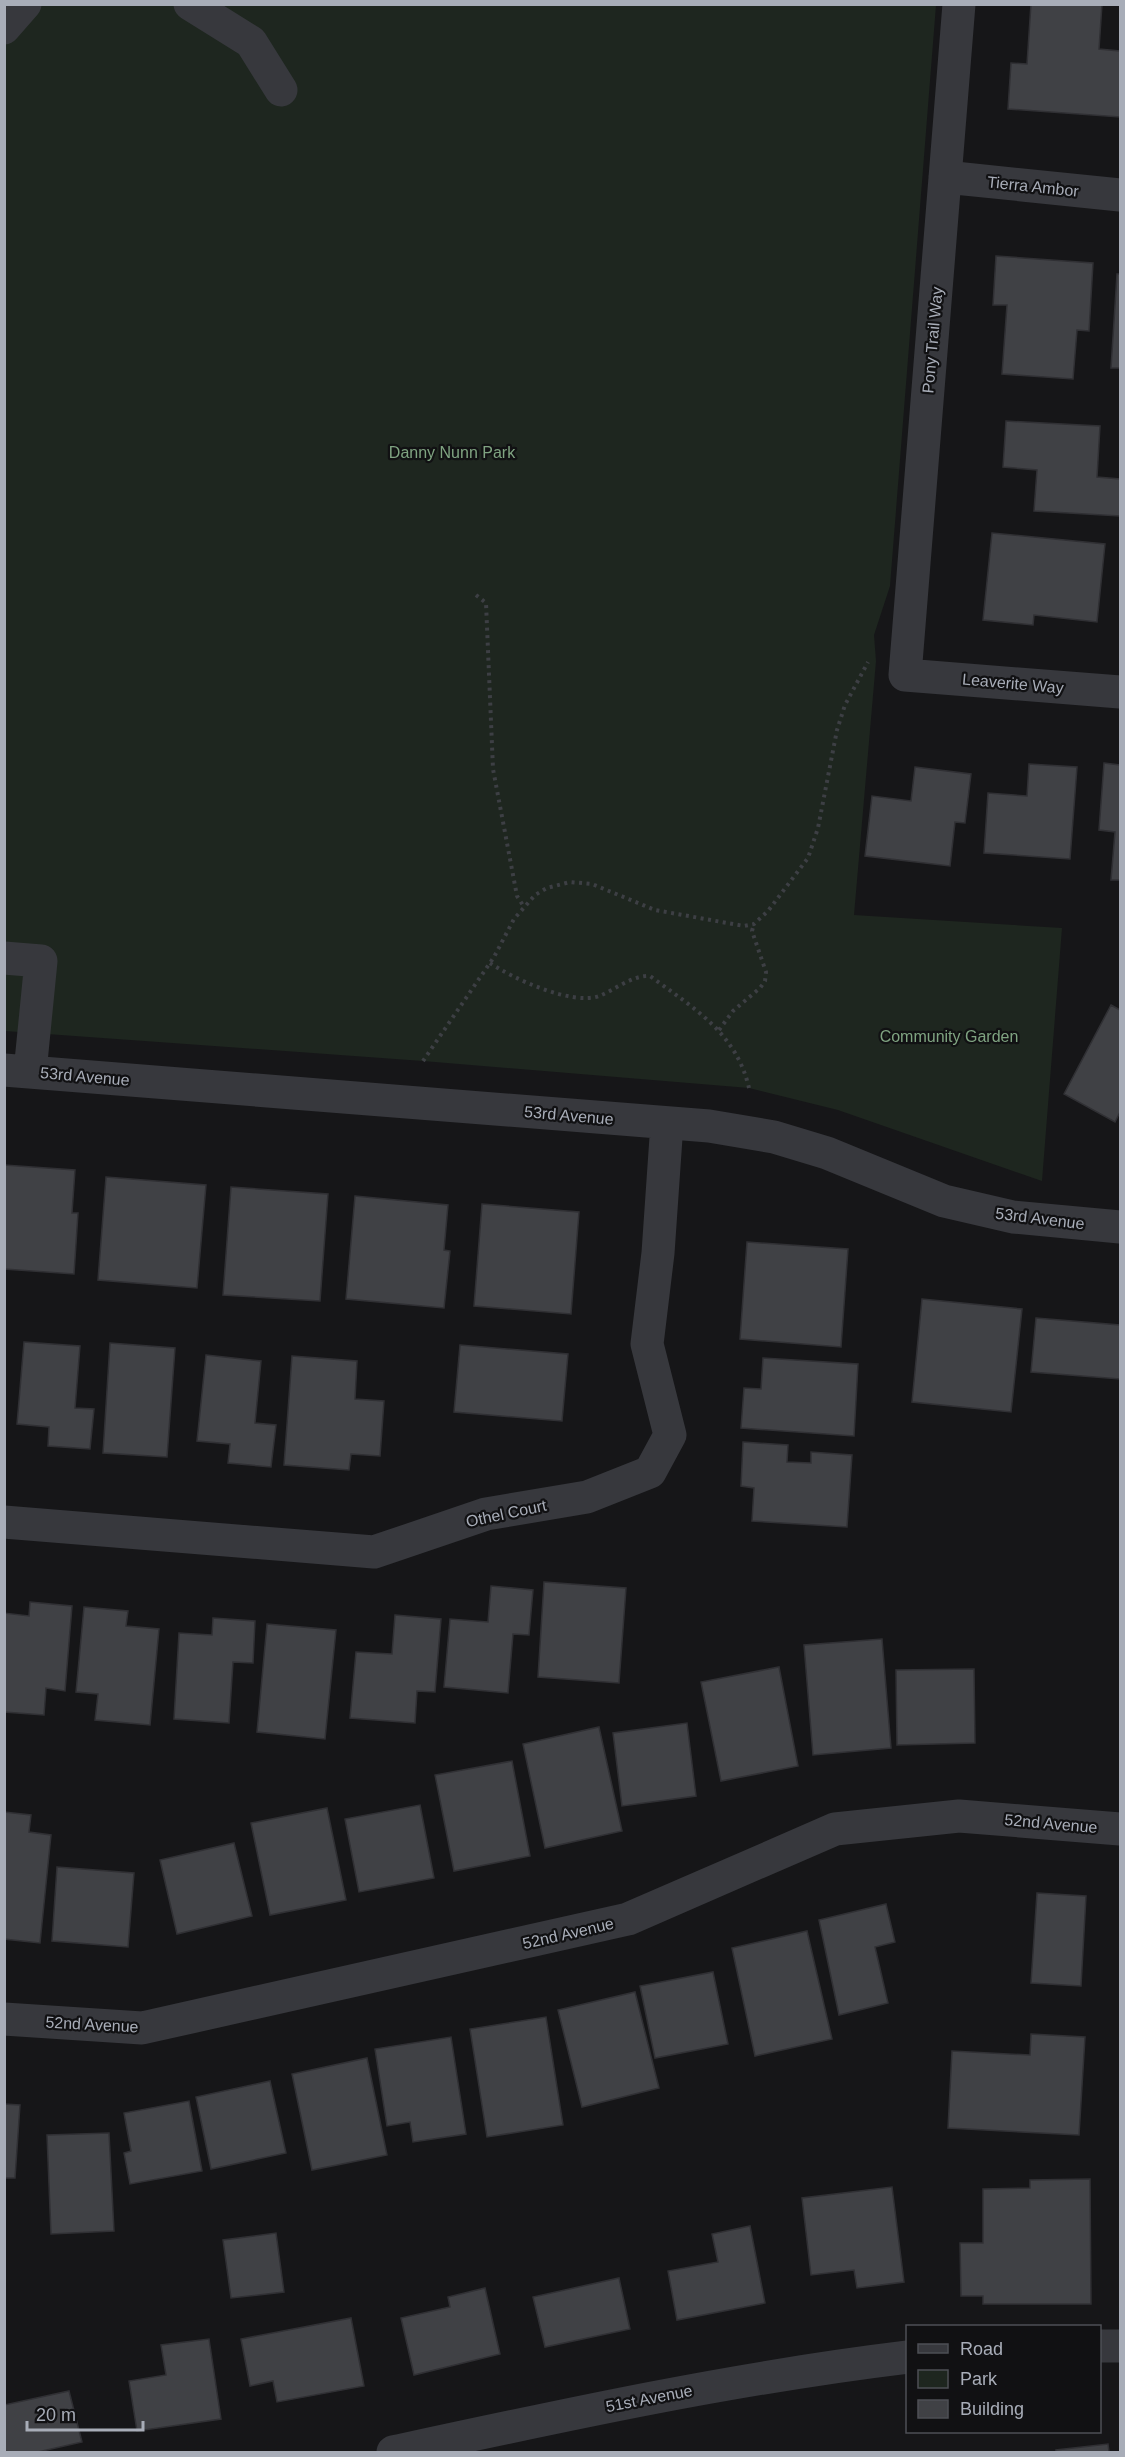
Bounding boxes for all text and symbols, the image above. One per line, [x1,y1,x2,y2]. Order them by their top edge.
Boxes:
street label: Tierra Ambor [986,173,1080,200]
street label: Pony Trail Way [919,286,946,394]
park label: Danny Nunn Park [389,444,516,461]
street label: Leaverite Way [962,671,1064,696]
park label: Community Garden [880,1028,1018,1045]
street label: 53rd Avenue [40,1064,130,1089]
street label: 53rd Avenue [524,1103,614,1128]
street label: 53rd Avenue [994,1205,1086,1232]
street label: Othel Court [464,1497,548,1530]
street label: 52nd Avenue [1004,1811,1098,1836]
street label: 52nd Avenue [521,1915,615,1952]
street label: 52nd Avenue [45,2014,139,2035]
legend [906,2325,1101,2433]
text: Road [960,2339,1003,2359]
text: Park [960,2369,998,2389]
street label: 51st Avenue [604,2382,694,2415]
scale bar [27,2394,142,2432]
text: Building [960,2399,1024,2419]
text: 20 m [36,2405,76,2425]

